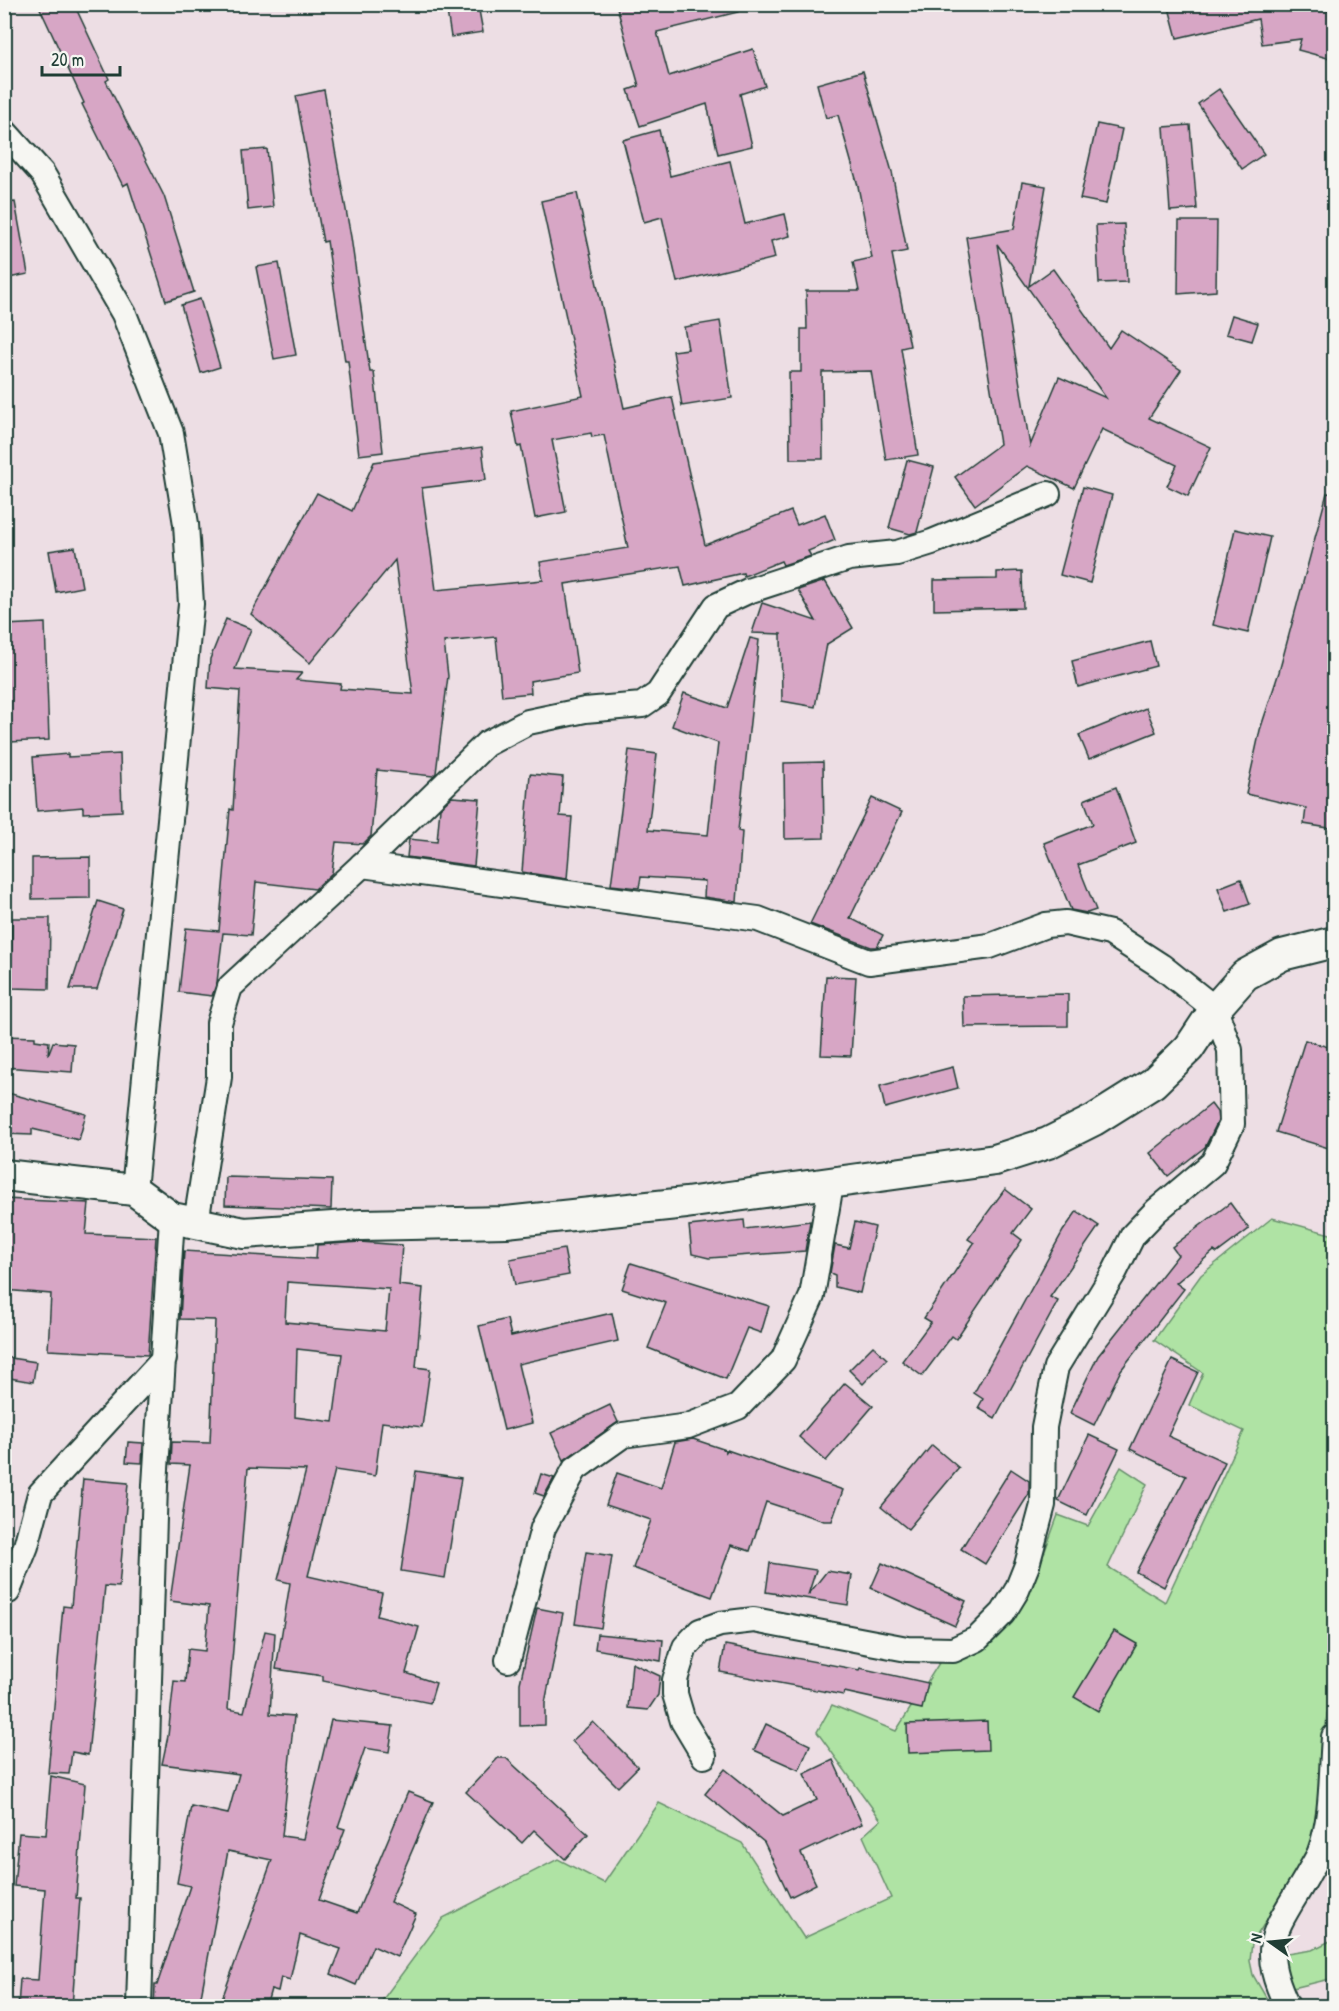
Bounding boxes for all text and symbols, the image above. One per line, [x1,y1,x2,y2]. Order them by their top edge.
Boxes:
scale bar [42,39,120,77]
text: 20 m [51,47,84,72]
north arrow [1240,1912,1300,1972]
text: N [1244,1931,1267,1945]

